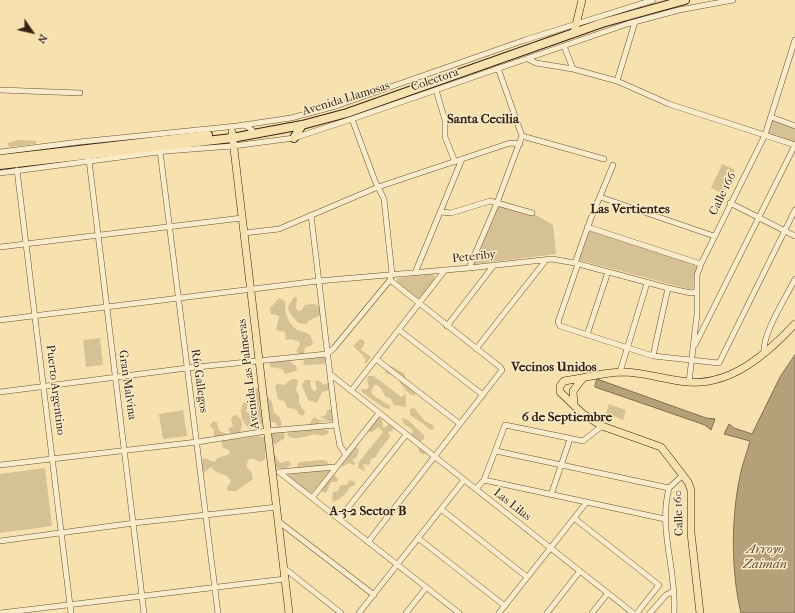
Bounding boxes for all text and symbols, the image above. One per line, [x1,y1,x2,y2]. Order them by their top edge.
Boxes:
north arrow [12,12,52,52]
text: N [35,32,50,46]
street label: Colectora [409,65,461,95]
street label: Avenida Llamosas [300,79,392,119]
district label: Santa Cecilia [447,112,519,128]
street label: Calle 166 [706,170,740,218]
district label: Las Vertientes [590,202,670,218]
street label: Peteriby [451,248,497,266]
street label: Avenida Las Palmeras [235,318,263,430]
street label: Puerto Argentino [42,344,68,436]
street label: Río Gallegos [187,348,211,414]
street label: Gran Malvina [115,349,139,421]
district label: Vecinos Unidos [511,360,597,376]
district label: 6 de Septiembre [522,410,612,426]
street label: Las Lilas [490,486,534,524]
street label: Calle 160 [671,490,687,536]
district label: A-3-2 Sector B [330,504,406,520]
water label: Arroyo Zaimán [743,542,787,573]

